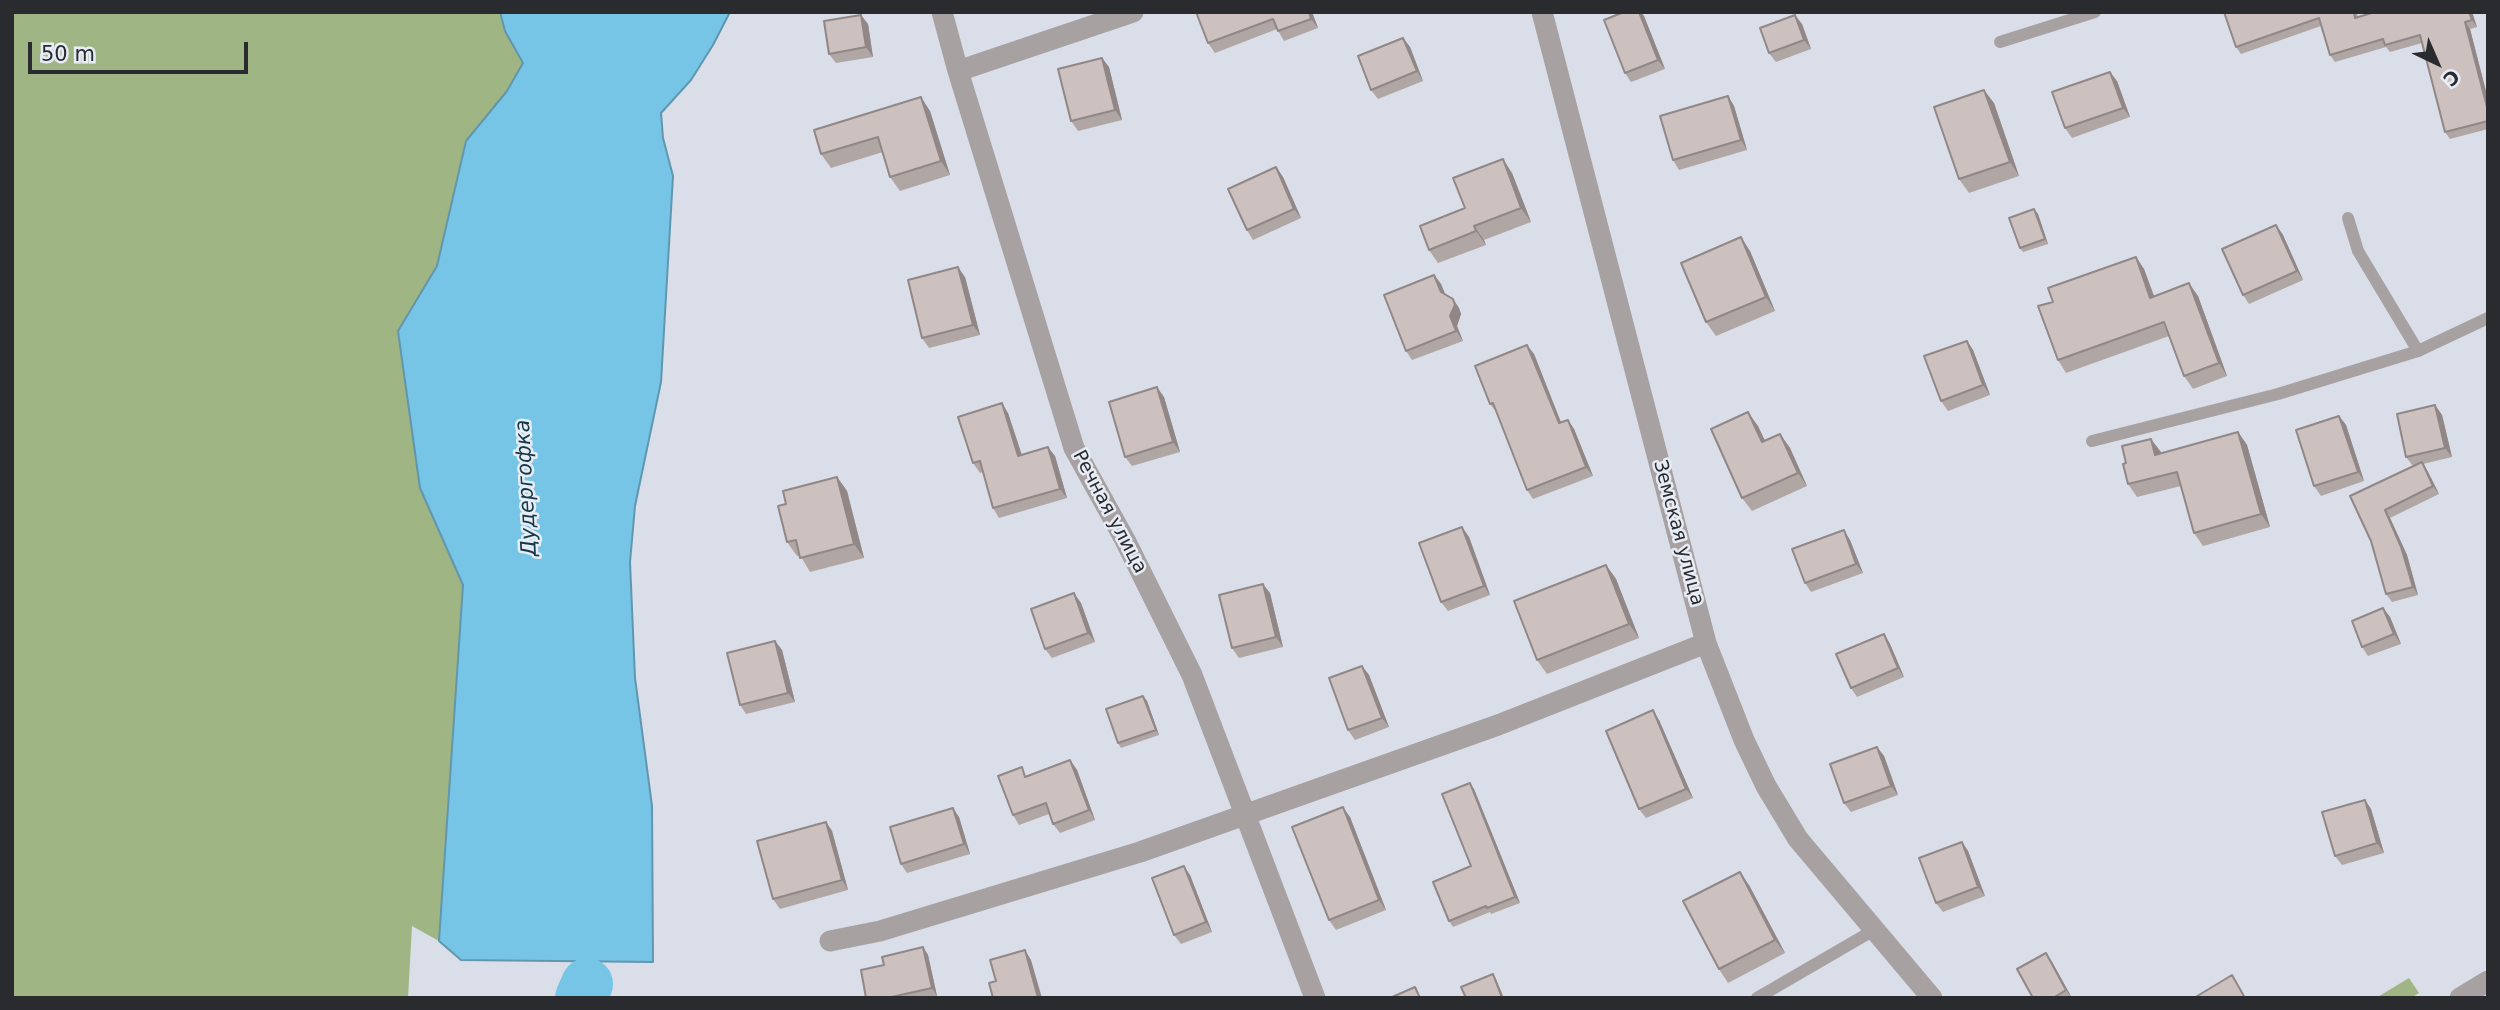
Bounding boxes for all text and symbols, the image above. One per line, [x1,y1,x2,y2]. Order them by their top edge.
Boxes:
scale bar [32,28,252,72]
north arrow [2402,28,2472,98]
text: 50 m [41,42,95,66]
text: С [2439,65,2464,91]
water label: Дудергофка [511,419,543,557]
street label: Речная улица [1067,447,1151,577]
street label: Земская улица [1648,458,1708,608]

